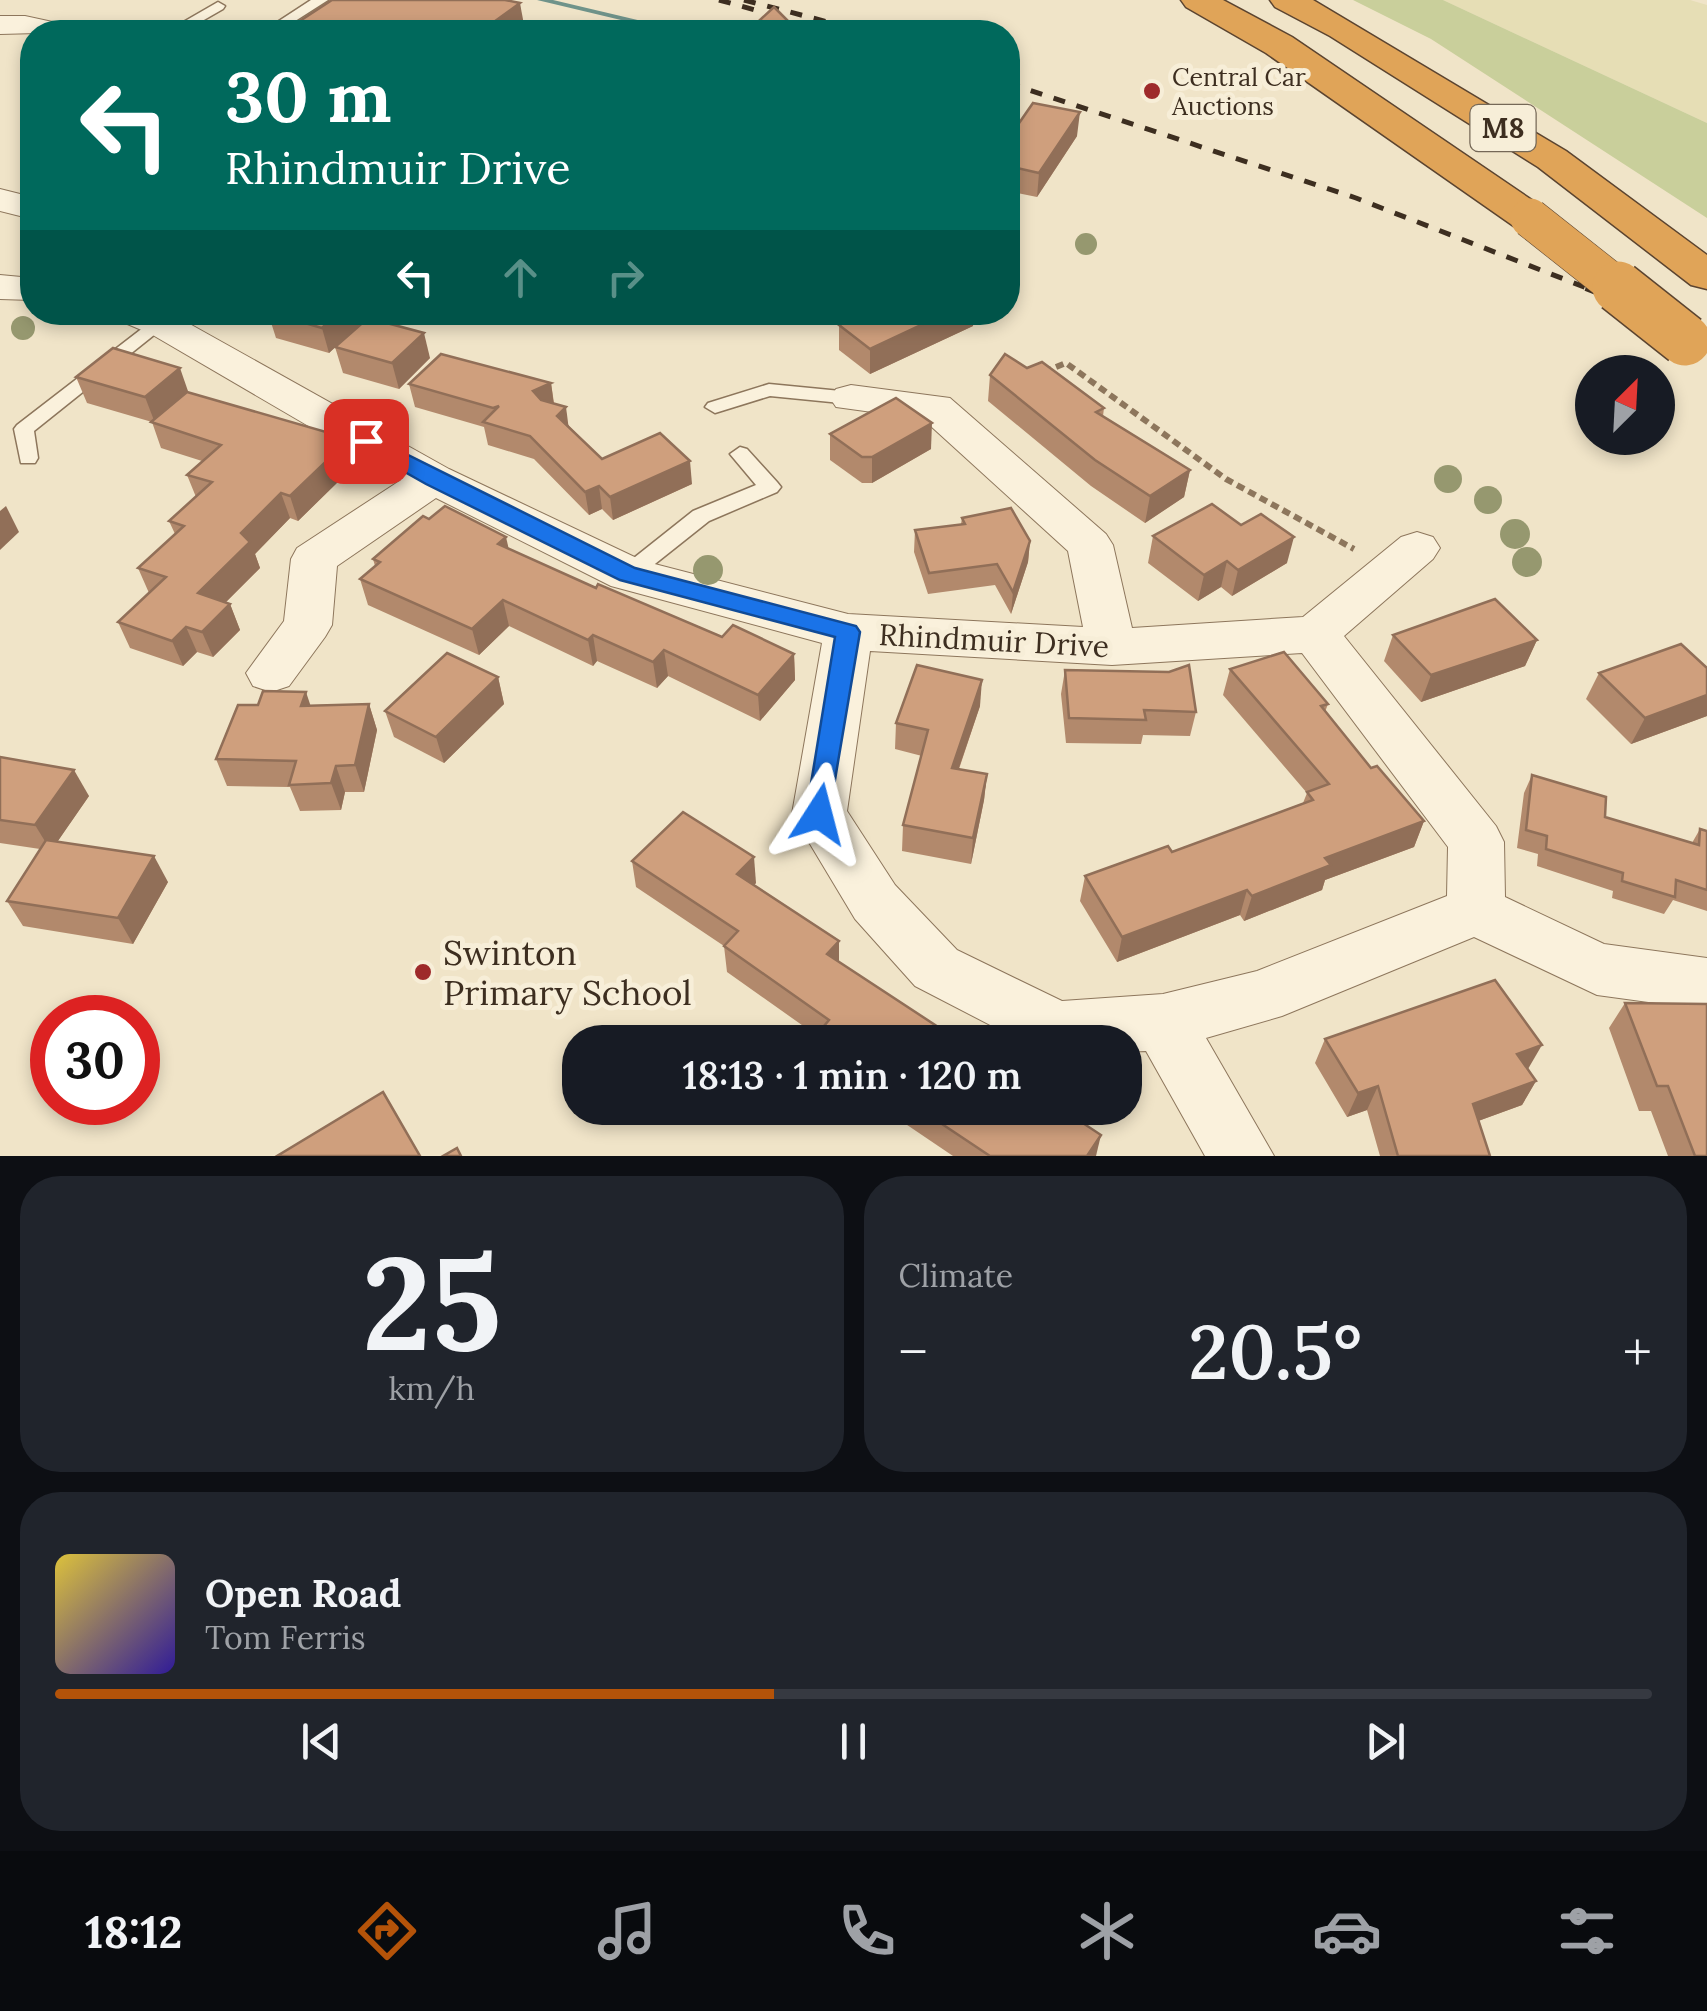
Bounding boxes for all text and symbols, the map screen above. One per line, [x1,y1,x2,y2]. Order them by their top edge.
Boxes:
text: 30 m [225,52,392,141]
icon: left [60,60,190,190]
place label: Central Car Auctions [1171,61,1306,122]
marker: Central Car Auctions [1141,80,1163,102]
road number: M8 [1470,105,1536,151]
text: Rhindmuir Drive [225,139,571,196]
icon: left [388,250,443,305]
icon: ahead [493,250,548,305]
icon: right [598,250,653,305]
north arrow [1575,355,1675,455]
map controls [1575,355,1675,455]
pin [324,399,409,484]
icon: arrive [339,414,394,469]
street label: Rhindmuir Drive [878,615,1110,665]
position arrow [767,762,871,866]
place label: Swinton Primary School [443,930,692,1015]
marker: Swinton Primary School [412,961,434,983]
speed limit sign: 30 [30,995,160,1125]
text: 18:13 · 1 min · 120 m [683,1051,1021,1099]
text: 25 [362,1219,502,1386]
text: Climate [899,1255,1013,1296]
text: 20.5° [1188,1304,1362,1400]
text: − [899,1317,928,1387]
text: + [1623,1317,1652,1387]
text: km/h [389,1368,475,1409]
text: Open Road [205,1569,401,1617]
text: Tom Ferris [205,1617,366,1658]
icon: previous [294,1714,349,1769]
icon: pause [826,1714,881,1769]
icon: next [1358,1714,1413,1769]
icon: directions [352,1896,422,1966]
icon: music [592,1896,662,1966]
icon: phone [832,1896,902,1966]
icon: climate [1072,1896,1142,1966]
icon: car [1312,1896,1382,1966]
icon: filters [1552,1896,1622,1966]
text: 18:12 [85,1903,182,1960]

